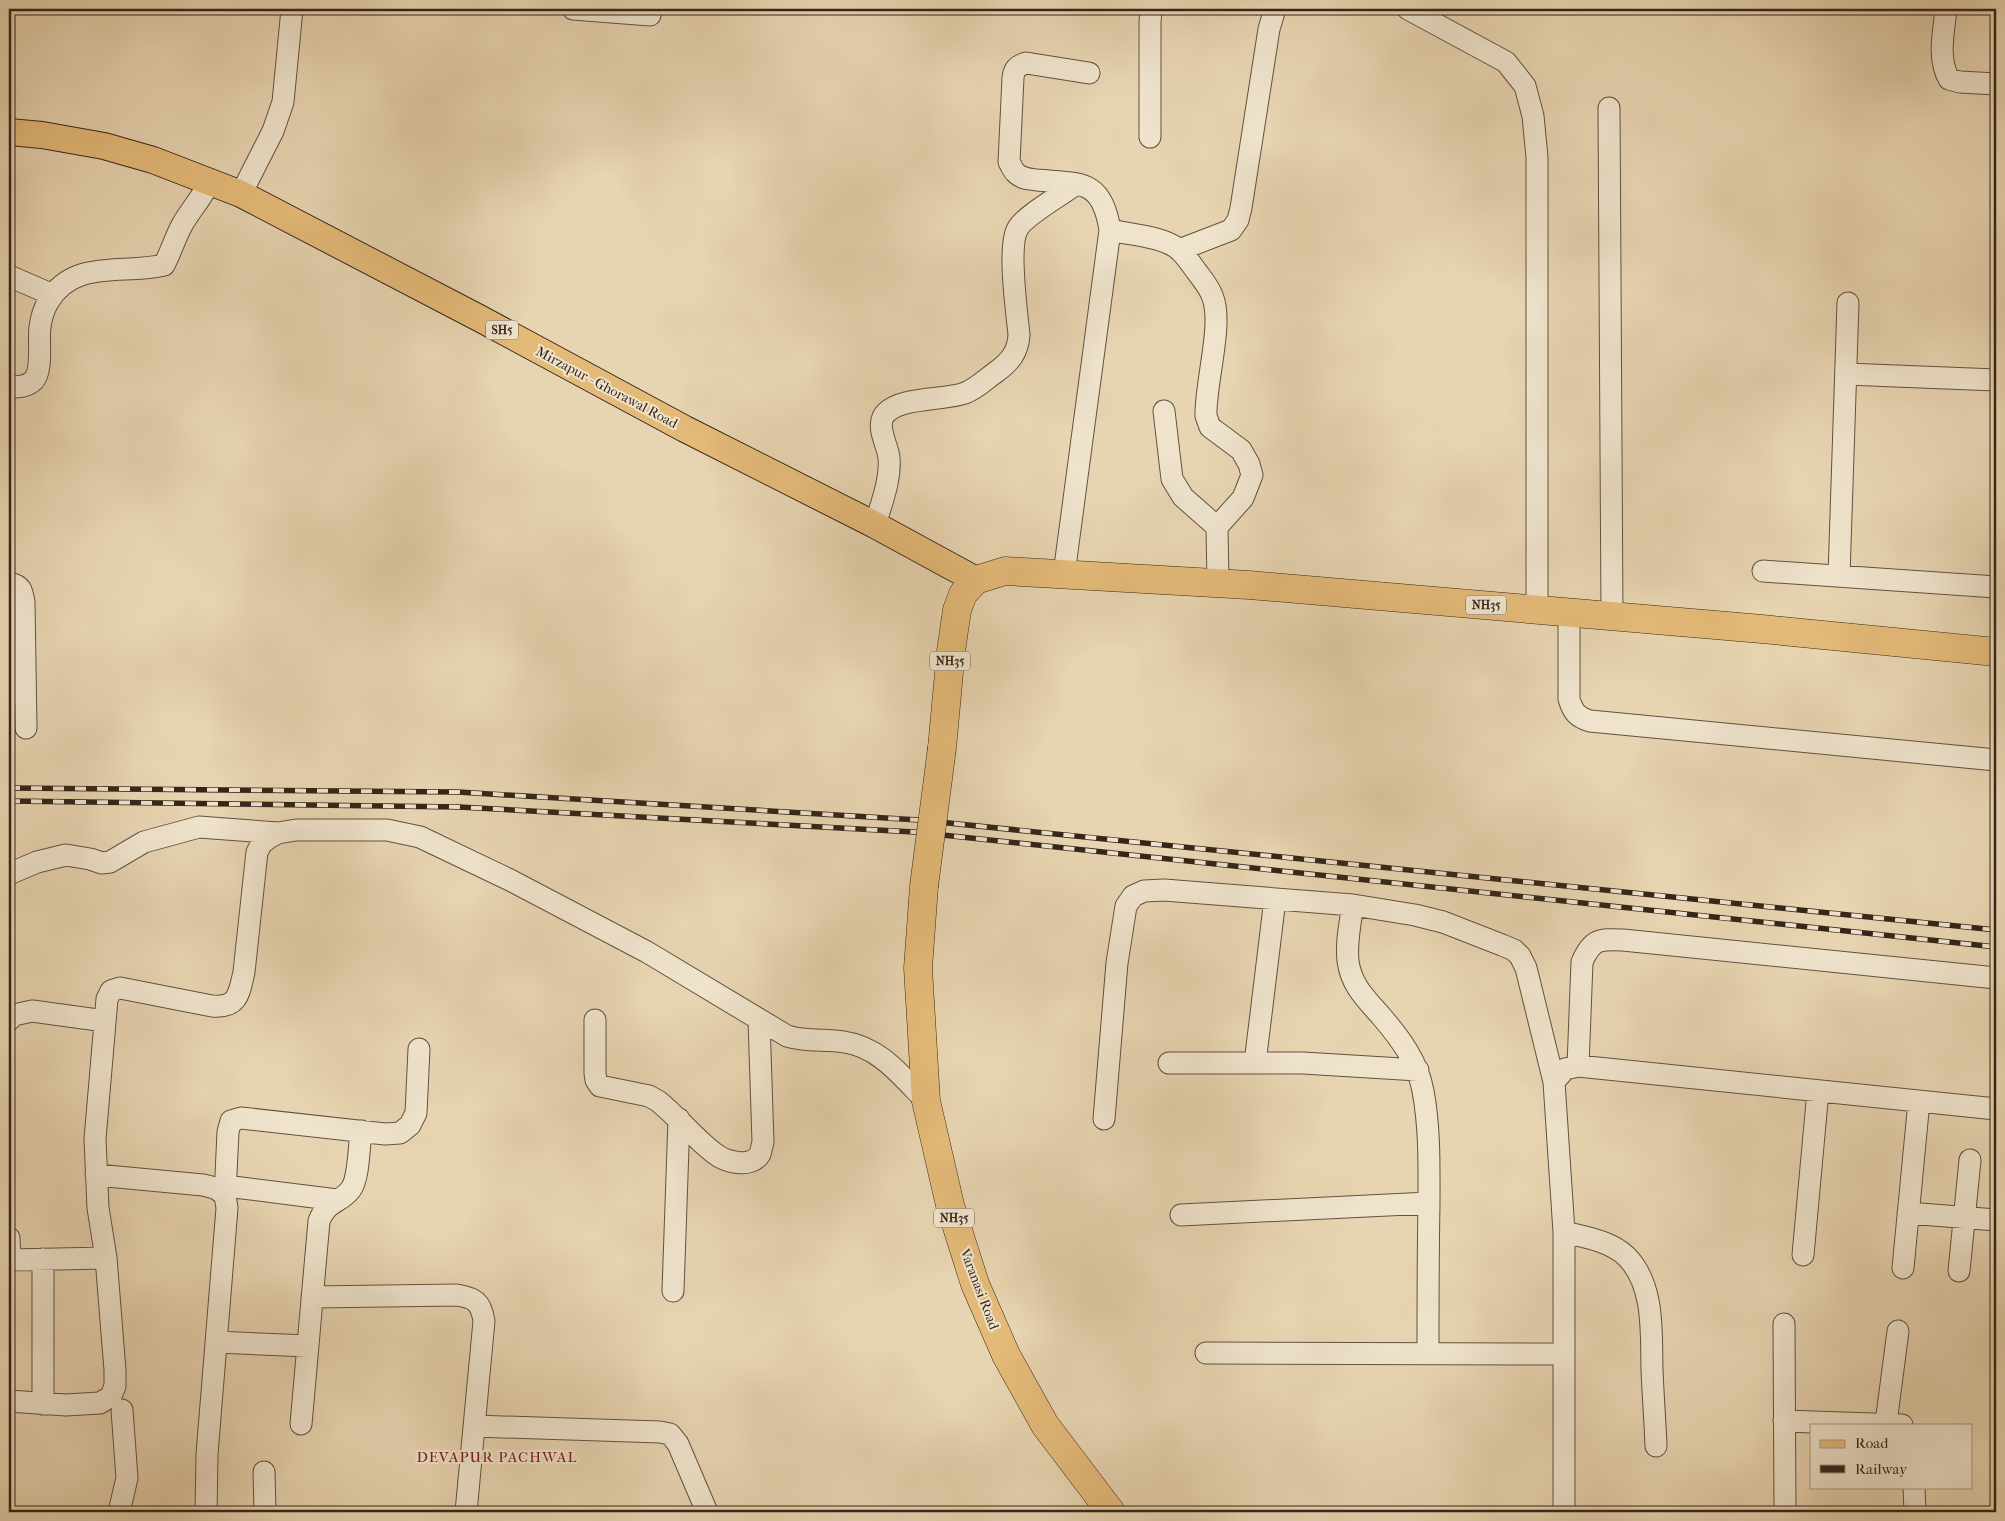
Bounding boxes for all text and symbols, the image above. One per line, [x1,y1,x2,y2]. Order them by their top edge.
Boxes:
road number: SH5 [486,320,518,340]
street label: Mirzapur - Ghorawal Road [533,343,681,432]
road number: NH35 [1466,596,1506,614]
road number: NH35 [930,651,970,670]
road number: NH35 [934,1208,974,1228]
street label: Varanasi Road [956,1245,1003,1332]
legend [1810,1424,1972,1488]
text: Road [1855,1434,1889,1452]
district label: DEVAPUR PACHWAL [416,1448,578,1466]
text: Railway [1855,1460,1908,1478]

